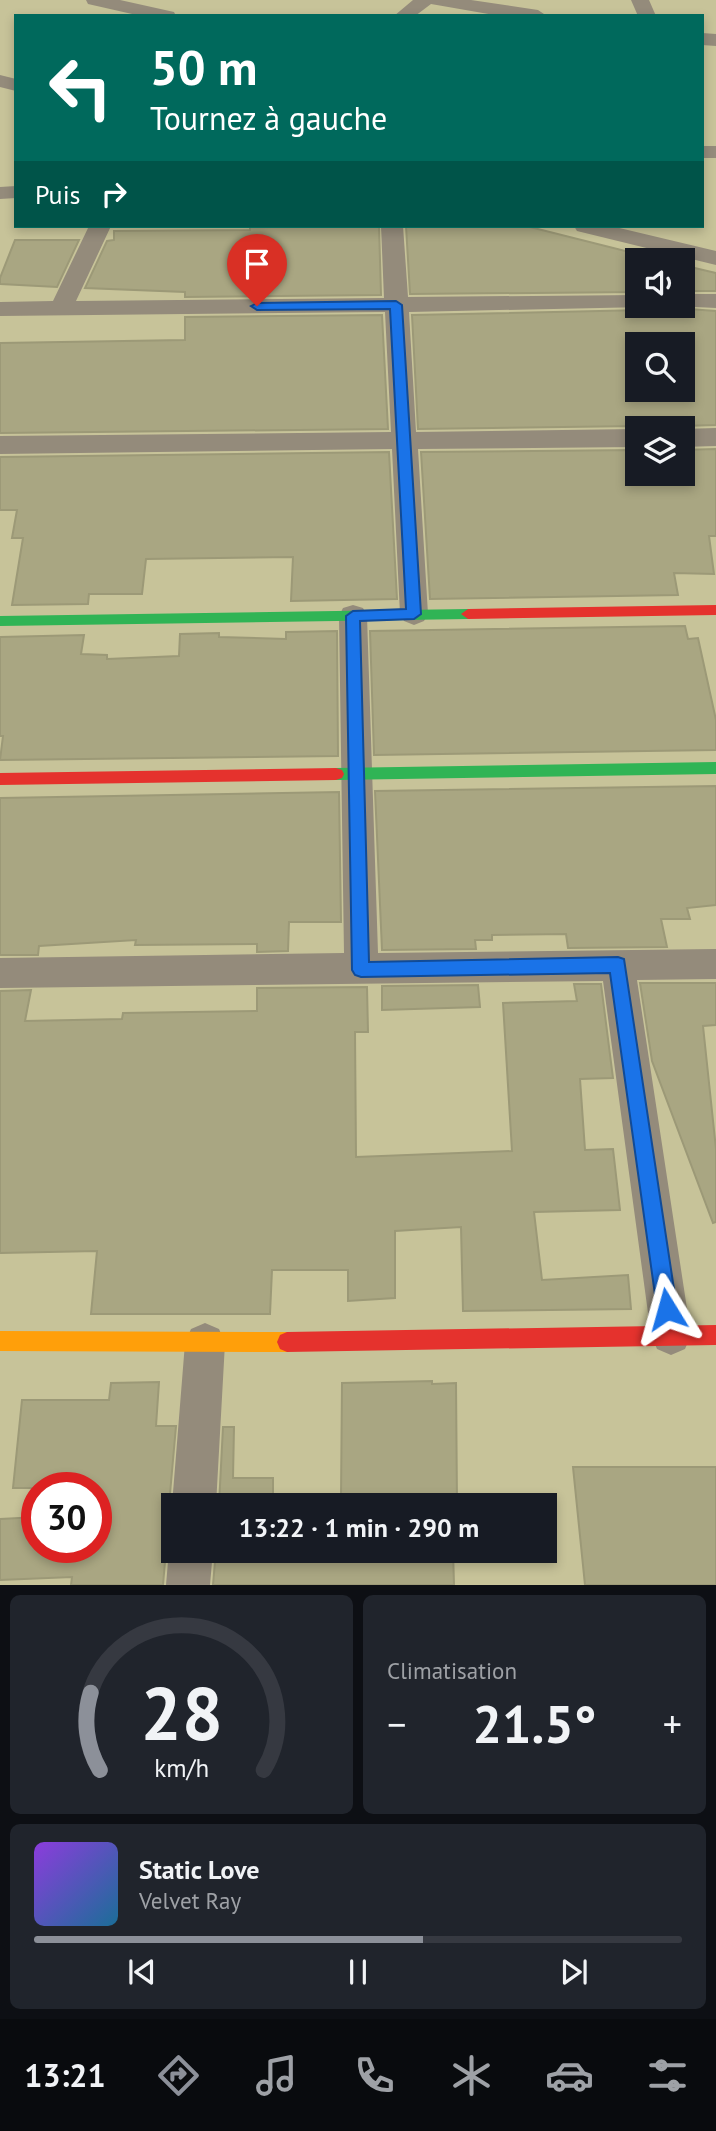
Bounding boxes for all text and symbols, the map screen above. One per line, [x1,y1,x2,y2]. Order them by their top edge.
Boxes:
text: 50 m [150,35,257,99]
icon: left [35,42,126,133]
text: Tournez à gauche [150,97,387,139]
icon: right [95,175,133,213]
text: Puis [35,178,81,211]
pin [227,234,287,306]
icon: arrive [238,245,276,283]
map controls [625,248,695,486]
button: sound [625,248,695,318]
button: search [625,332,695,402]
button: layers [625,416,695,486]
position arrow [630,1272,704,1346]
speed limit sign: 30 [21,1472,112,1563]
text: 13:22 · 1 min · 290 m [239,1511,479,1544]
text: Climatisation [387,1656,517,1685]
text: 28 [140,1667,223,1761]
text: 21.5° [473,1690,596,1757]
text: − [387,1699,406,1748]
text: + [663,1699,682,1748]
text: km/h [154,1752,209,1784]
text: Static Love [139,1853,260,1886]
text: Velvet Ray [139,1886,241,1915]
icon: previous [123,1953,161,1991]
icon: pause [339,1953,377,1991]
icon: next [555,1953,593,1991]
icon: directions [154,2051,203,2100]
icon: music [252,2051,301,2100]
icon: phone [350,2051,399,2100]
icon: climate [447,2051,496,2100]
icon: car [545,2051,594,2100]
icon: filters [643,2051,692,2100]
text: 13:21 [24,2054,106,2096]

